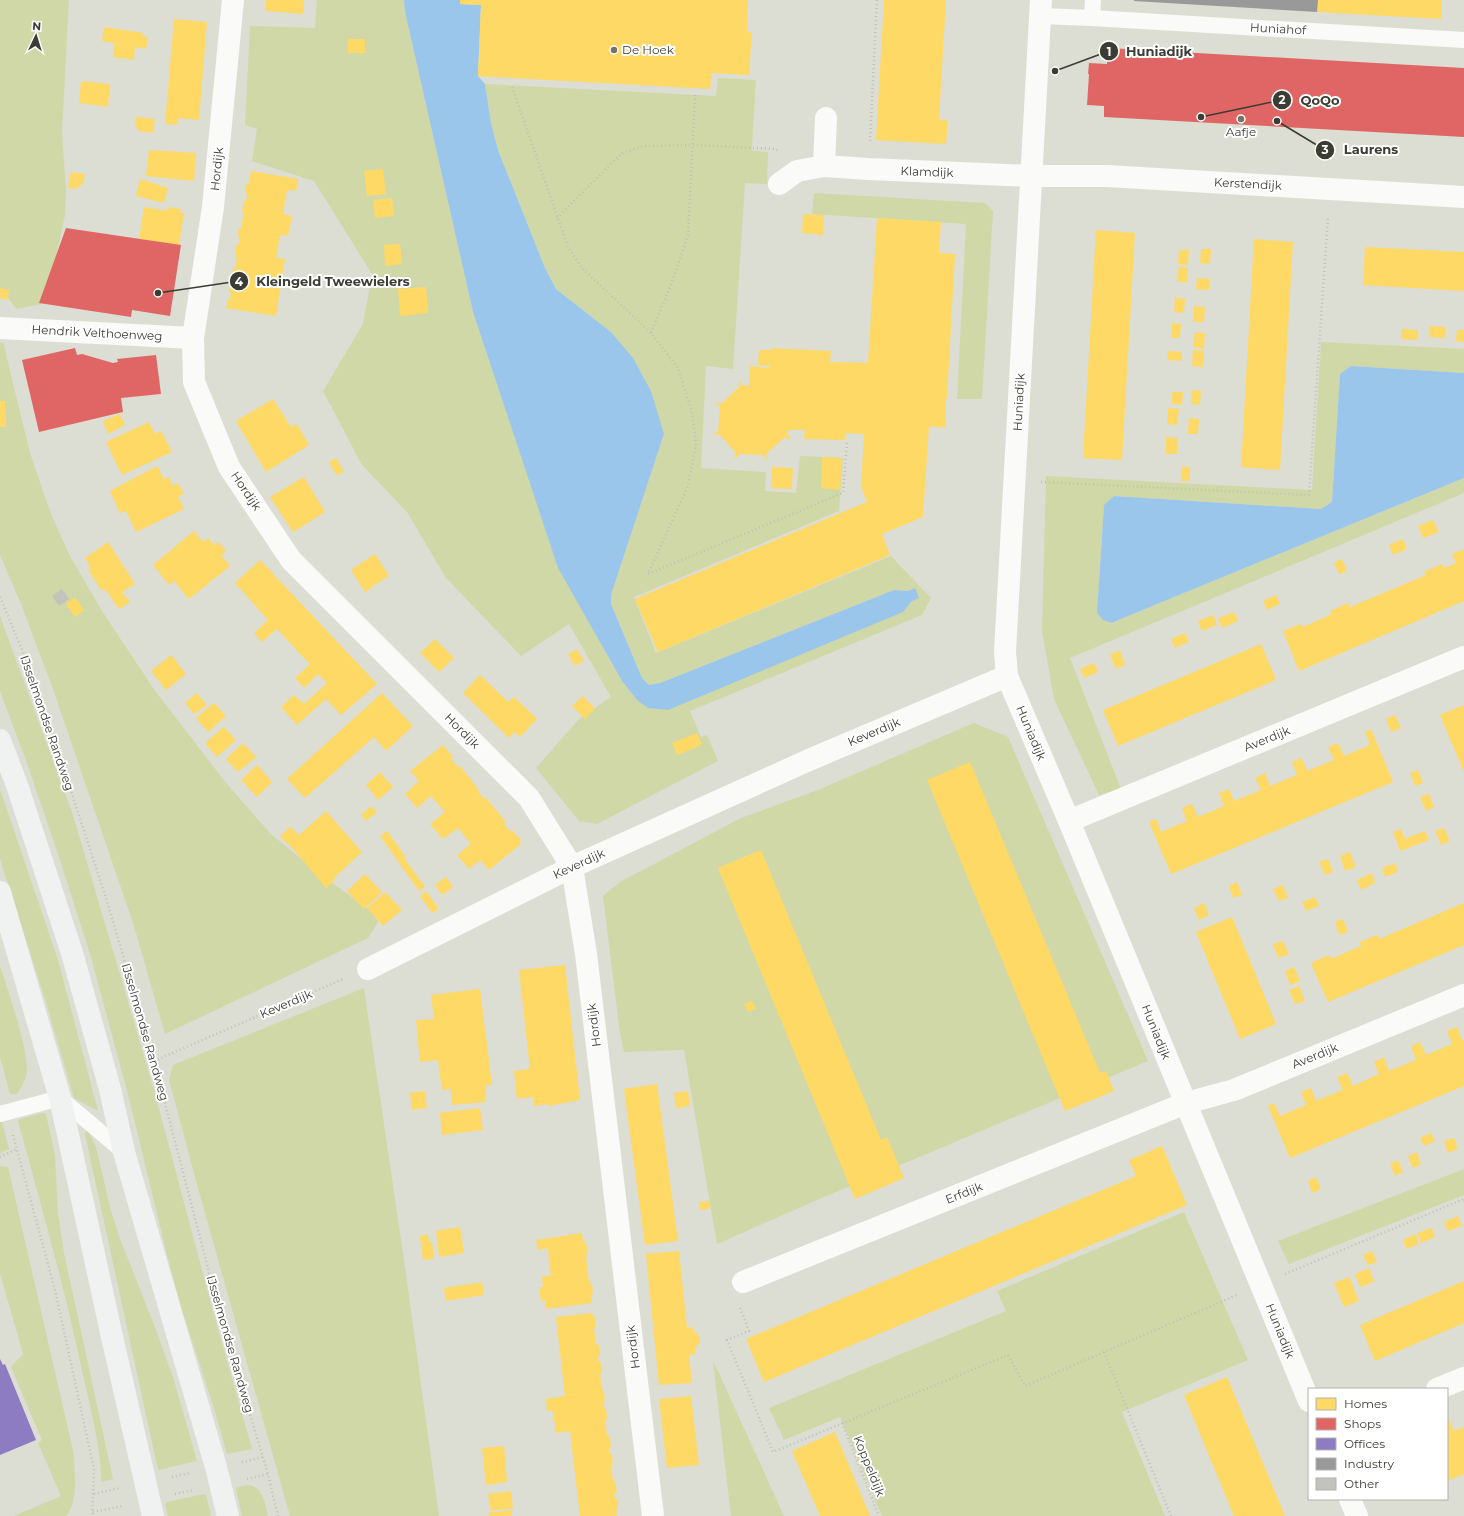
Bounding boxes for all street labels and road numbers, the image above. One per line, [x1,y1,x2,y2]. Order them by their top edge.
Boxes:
street label: Huniahof [1250,20,1307,38]
street label: Hordijk [207,146,226,192]
street label: Klamdijk [900,163,955,180]
street label: Kerstendijk [1214,174,1283,193]
street label: Hendrik Velthoenweg [31,322,163,343]
street label: Huniadijk [1009,372,1028,431]
street label: Hordijk [228,468,265,514]
street label: IJsselmondse Randweg [17,653,78,793]
street label: Huniadijk [1013,703,1050,763]
street label: Hordijk [442,710,484,752]
street label: Keverdijk [845,713,903,749]
street label: Averdijk [1242,722,1293,755]
street label: Keverdijk [550,845,608,882]
street label: IJsselmondse Randweg [119,961,172,1102]
street label: Keverdijk [257,985,315,1021]
street label: Hordijk [583,1002,604,1048]
street label: Huniadijk [1139,1002,1175,1062]
street label: Averdijk [1290,1039,1341,1072]
street label: Erfdijk [943,1178,985,1207]
street label: IJsselmondse Randweg [204,1273,257,1414]
street label: Huniadijk [1263,1301,1299,1361]
street label: Hordijk [622,1324,643,1370]
street label: Koppeldijk [850,1433,889,1499]

